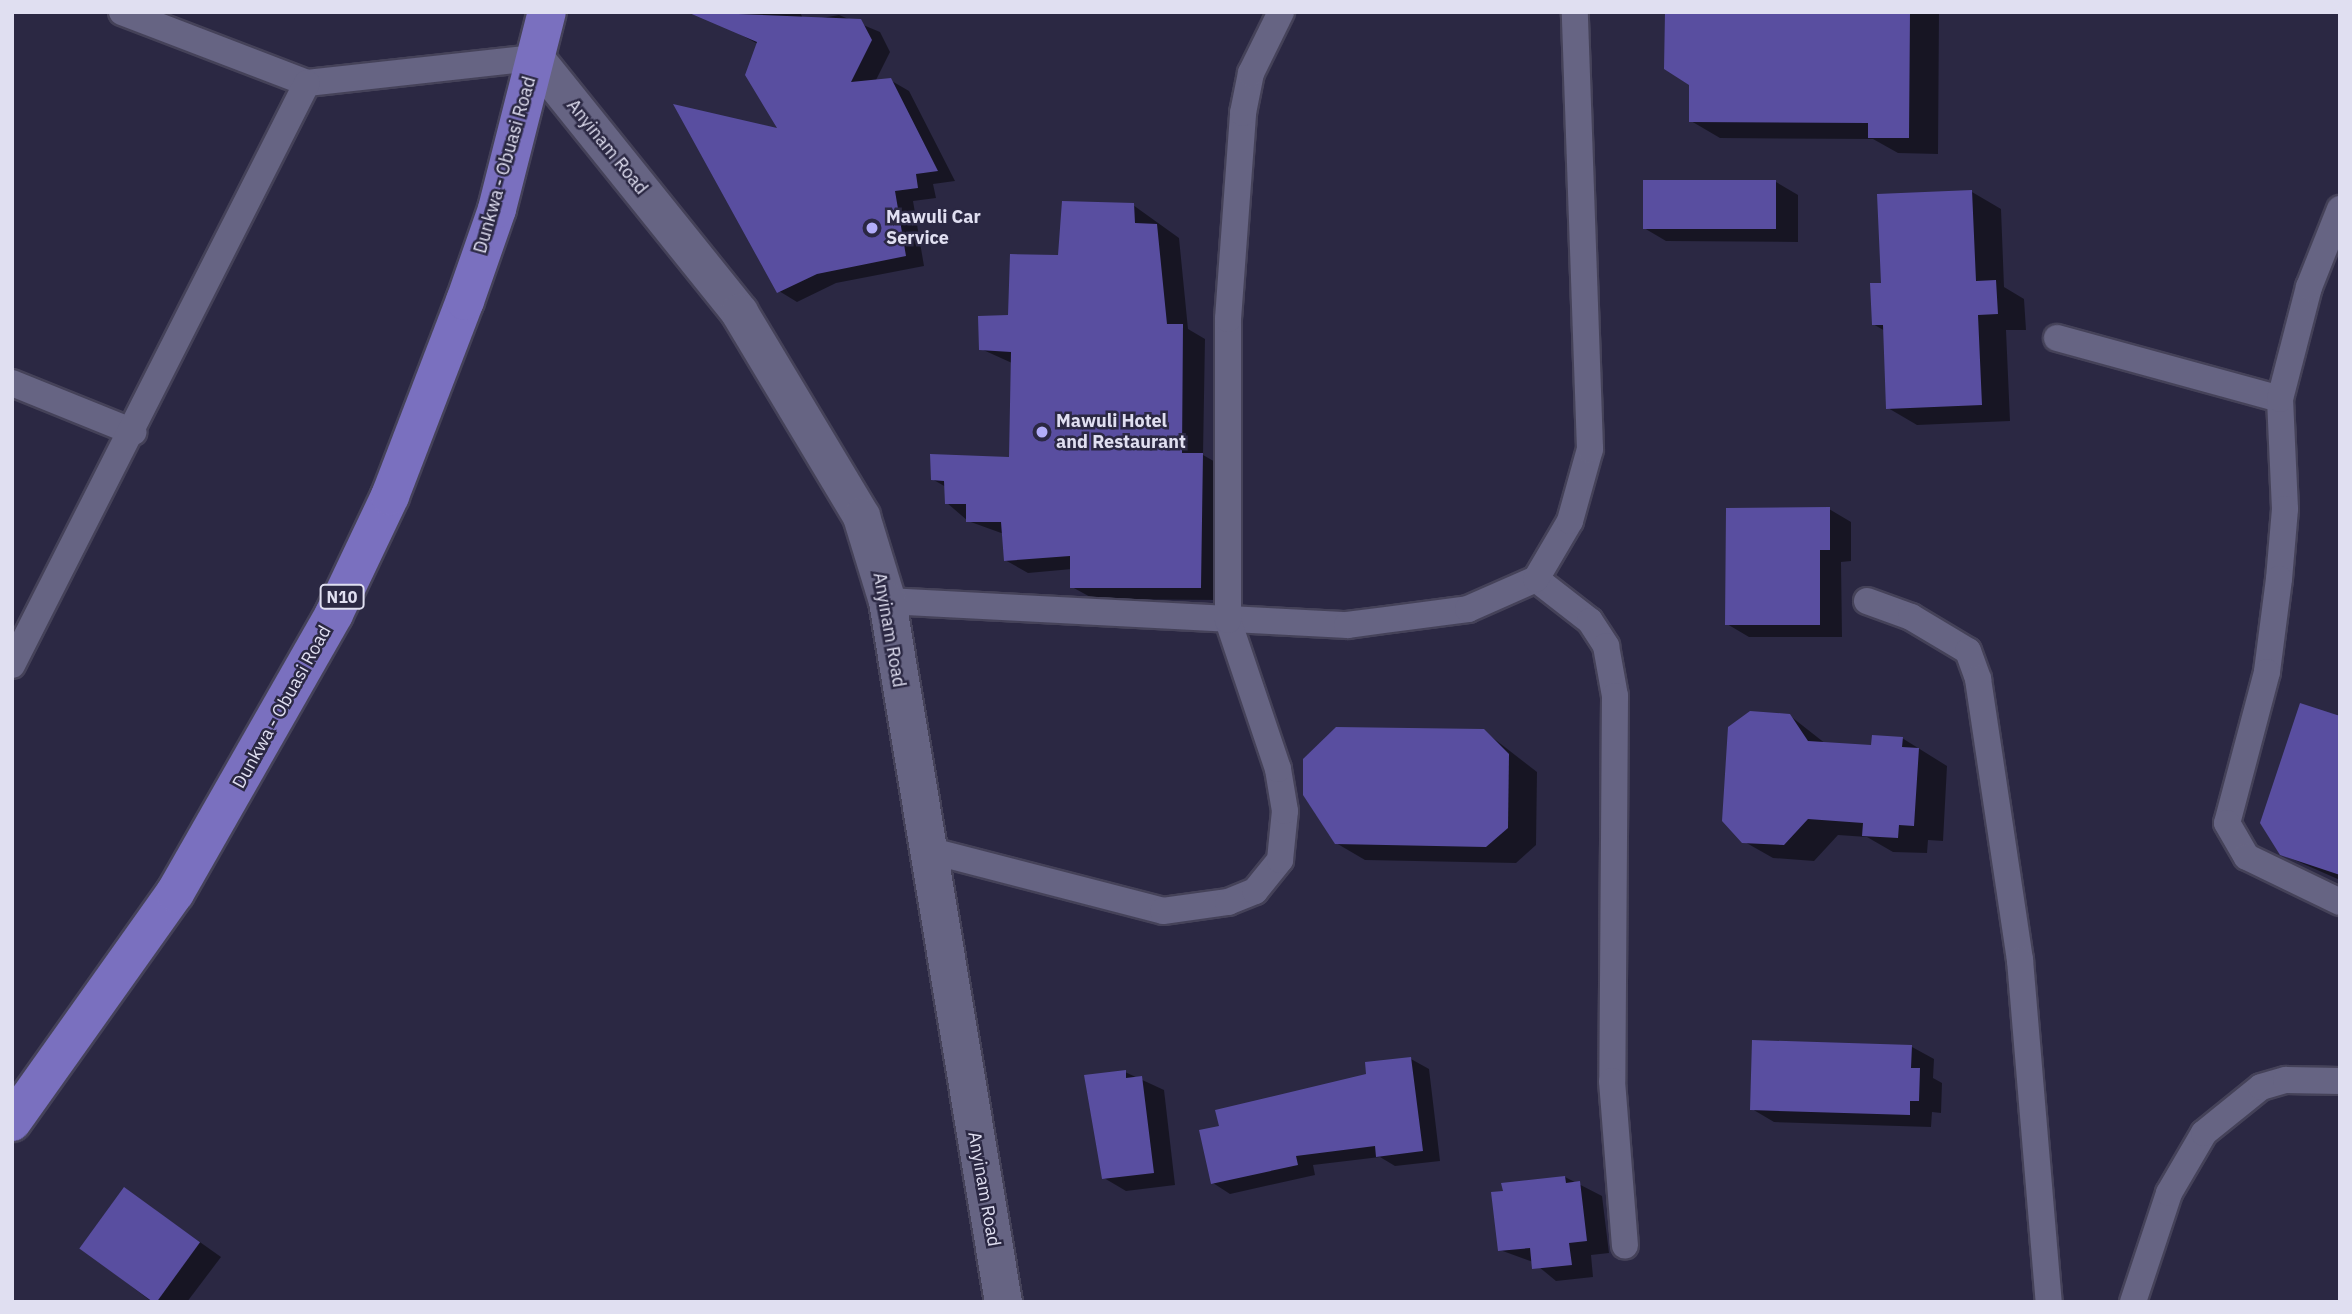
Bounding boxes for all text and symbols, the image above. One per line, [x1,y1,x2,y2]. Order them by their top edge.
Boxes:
street label: Dunkwa - Obuasi Road [469,74,541,256]
street label: Anyinam Road [562,95,652,199]
place label: Mawuli Car Service [886,207,981,249]
marker: Mawuli Car Service [864,220,880,236]
place label: Mawuli Hotel and Restaurant [1056,411,1186,453]
marker: Mawuli Hotel and Restaurant [1034,424,1050,440]
street label: Anyinam Road [868,571,910,689]
road number: N10 [319,584,365,610]
street label: Dunkwa - Obuasi Road [228,622,336,792]
street label: Anyinam Road [963,1130,1005,1248]

